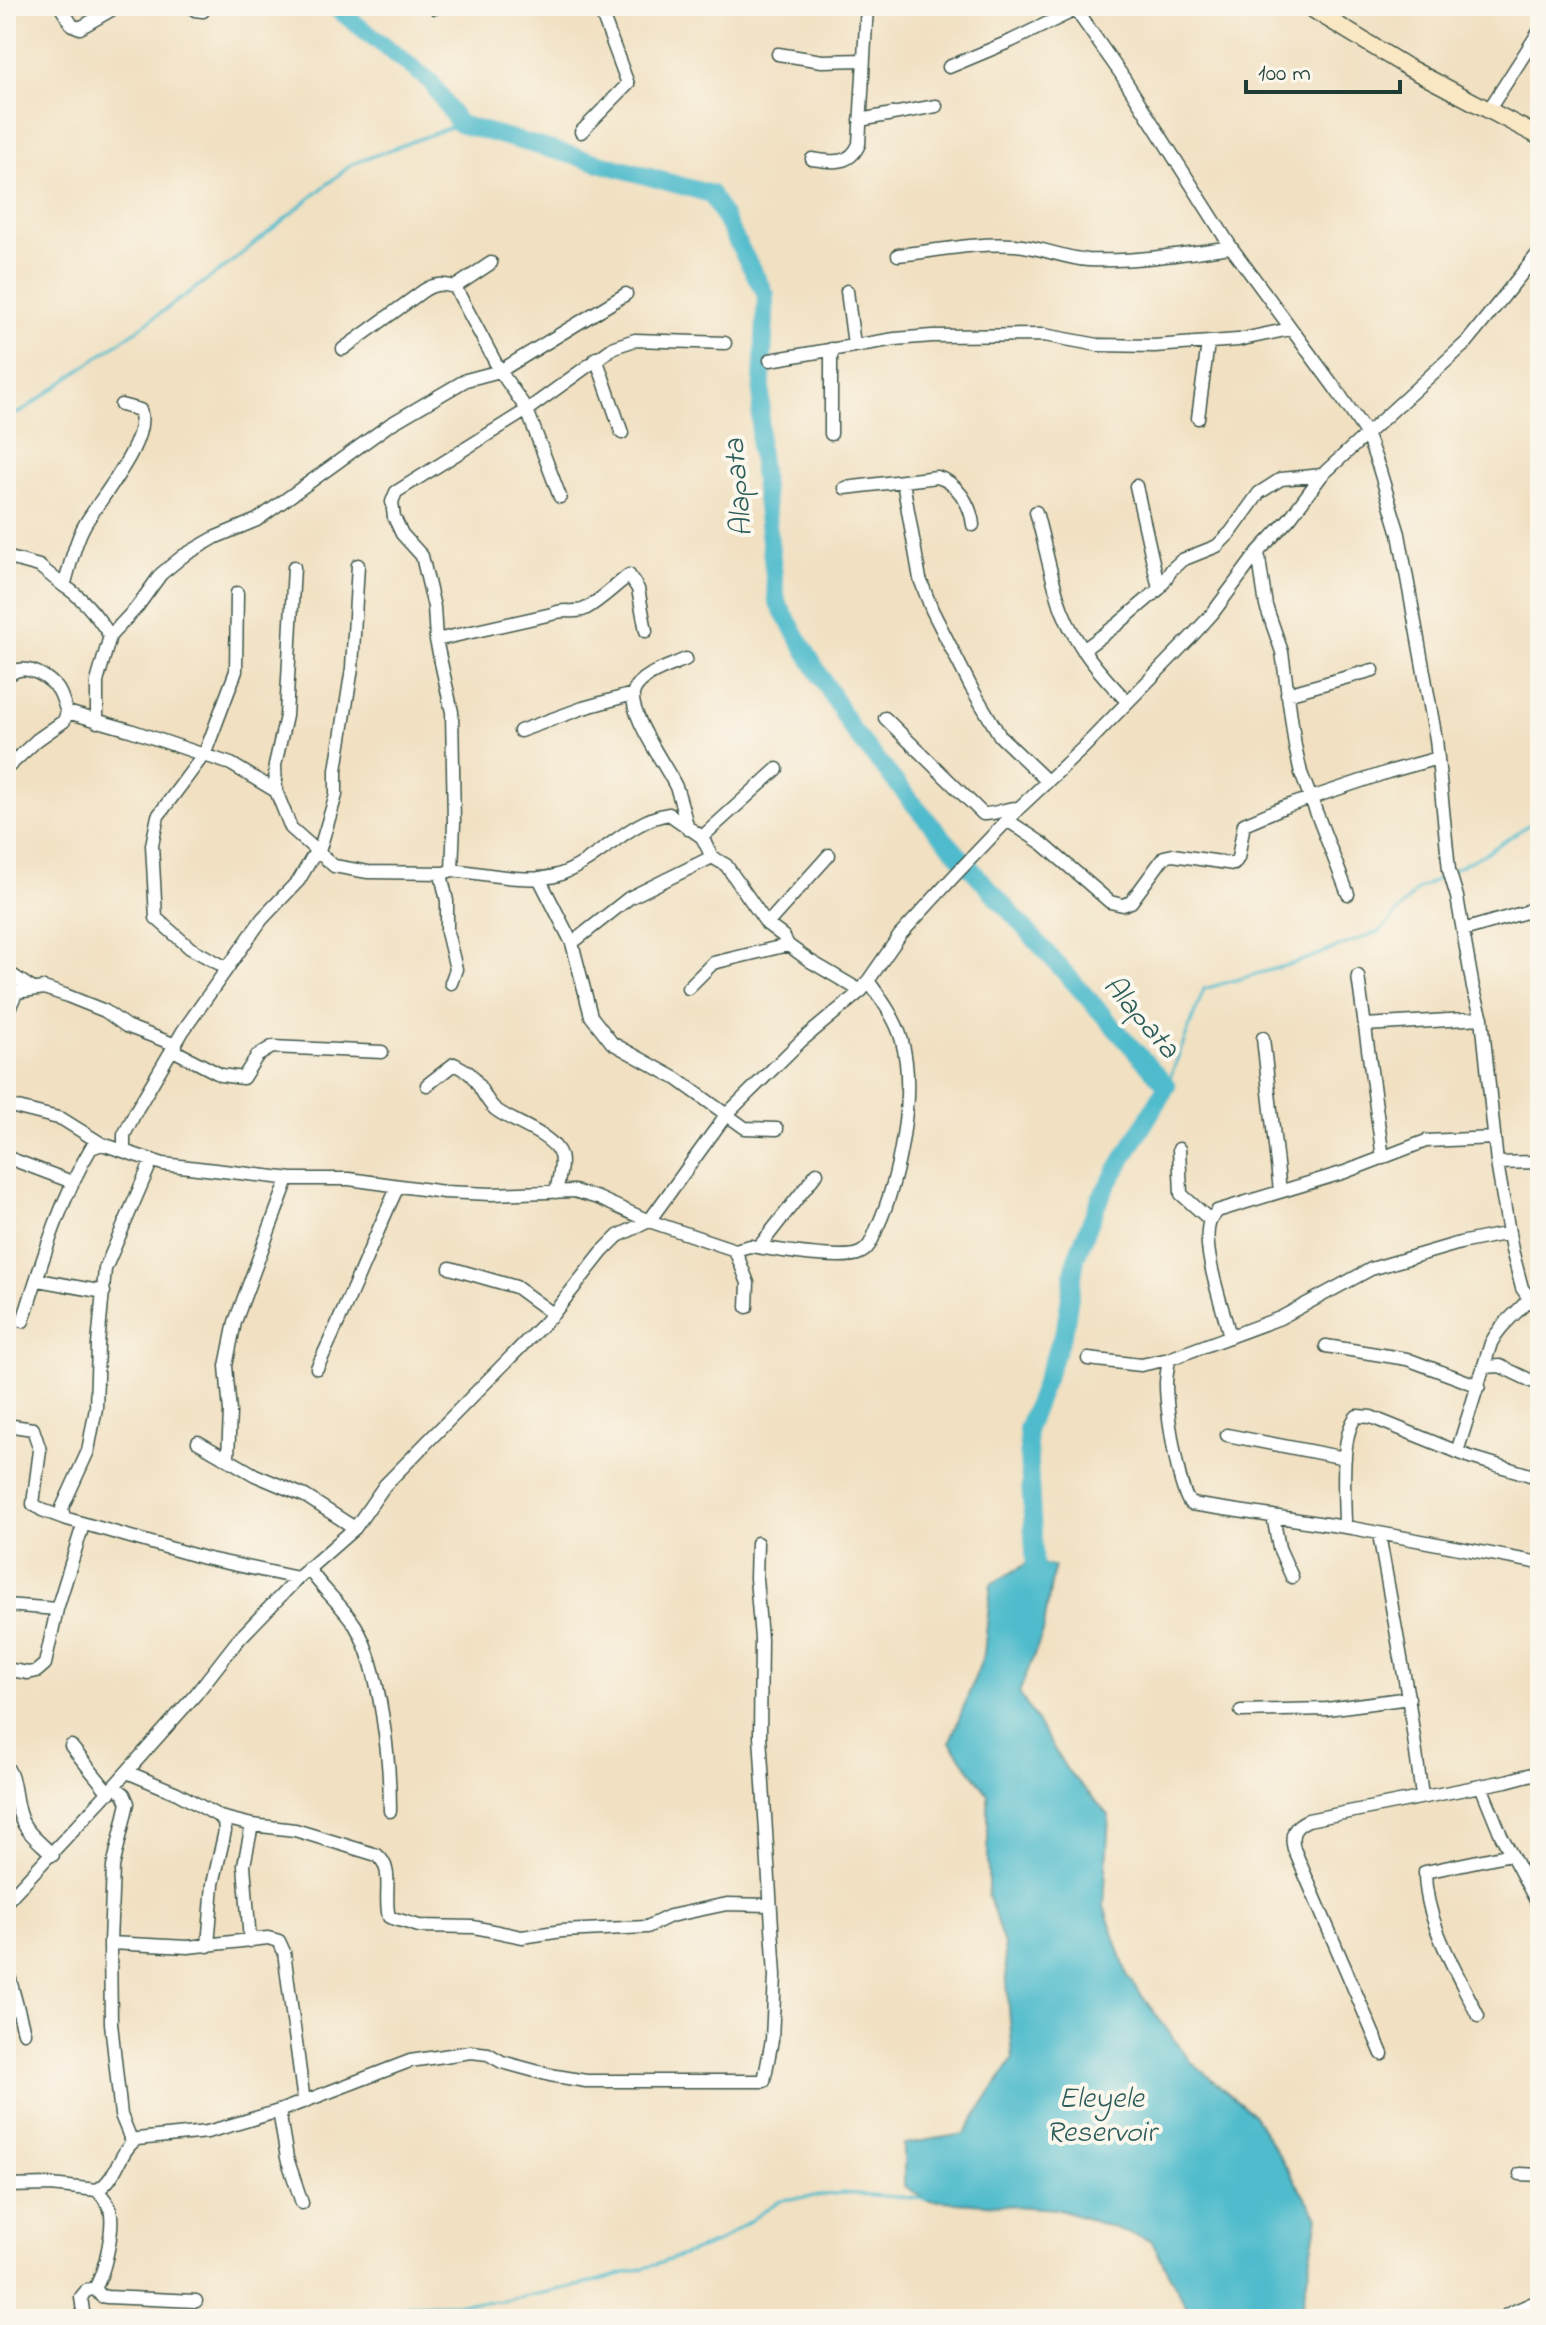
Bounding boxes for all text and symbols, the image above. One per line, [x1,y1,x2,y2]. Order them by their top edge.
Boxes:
scale bar [1246,44,1400,94]
text: 100 m [1258,57,1311,92]
water label: Alapata [714,436,766,539]
water label: Alapata [1091,966,1189,1070]
water label: Eleyele Reservoir [1046,2078,1160,2156]

